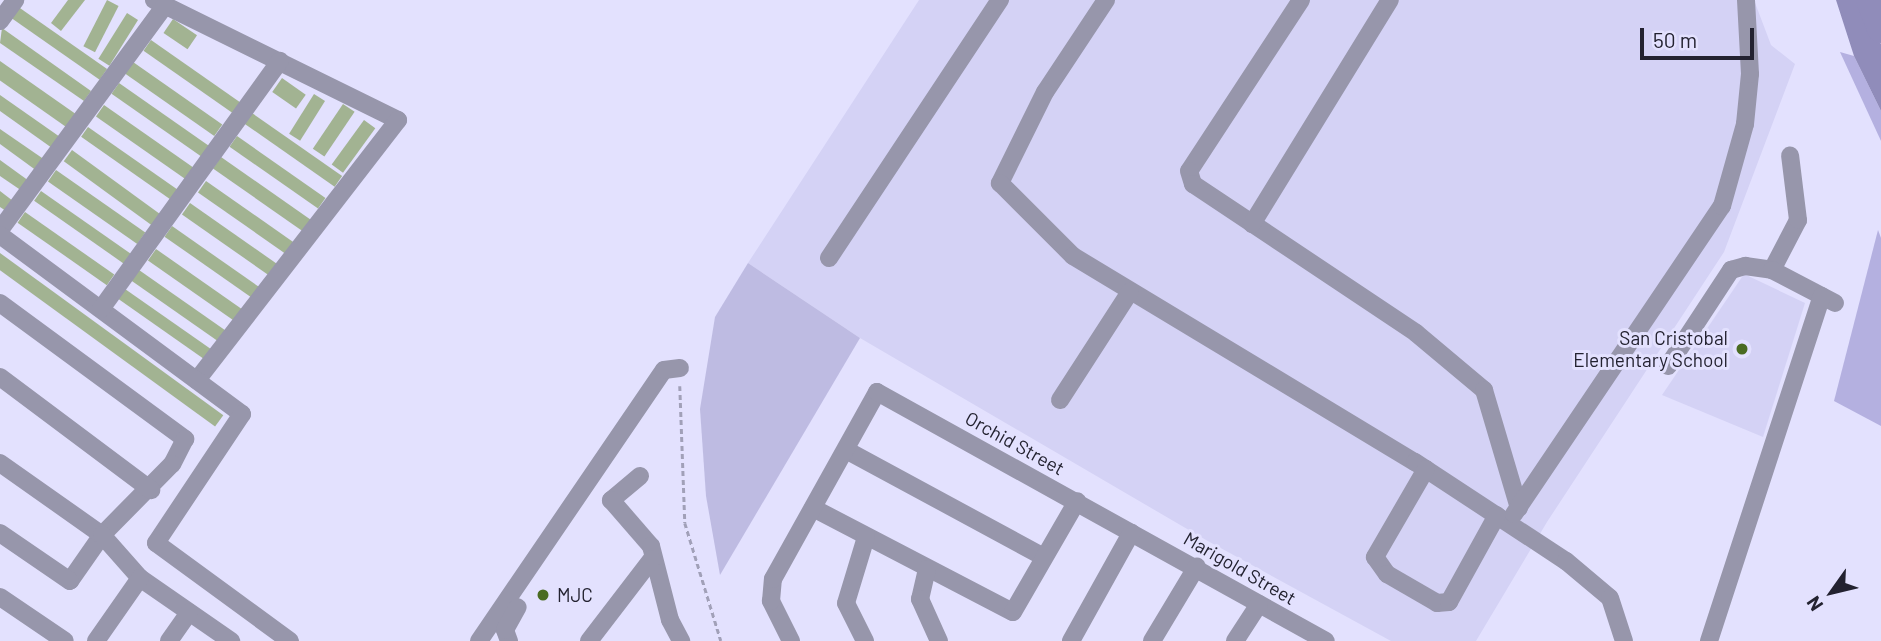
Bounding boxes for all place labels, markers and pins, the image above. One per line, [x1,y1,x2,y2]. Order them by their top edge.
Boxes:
place label: San Cristobal Elementary School [1573,327,1728,371]
marker: San Cristobal Elementary School [1734,341,1750,357]
place label: MJC [557,584,593,606]
marker: MJC [535,587,551,603]

